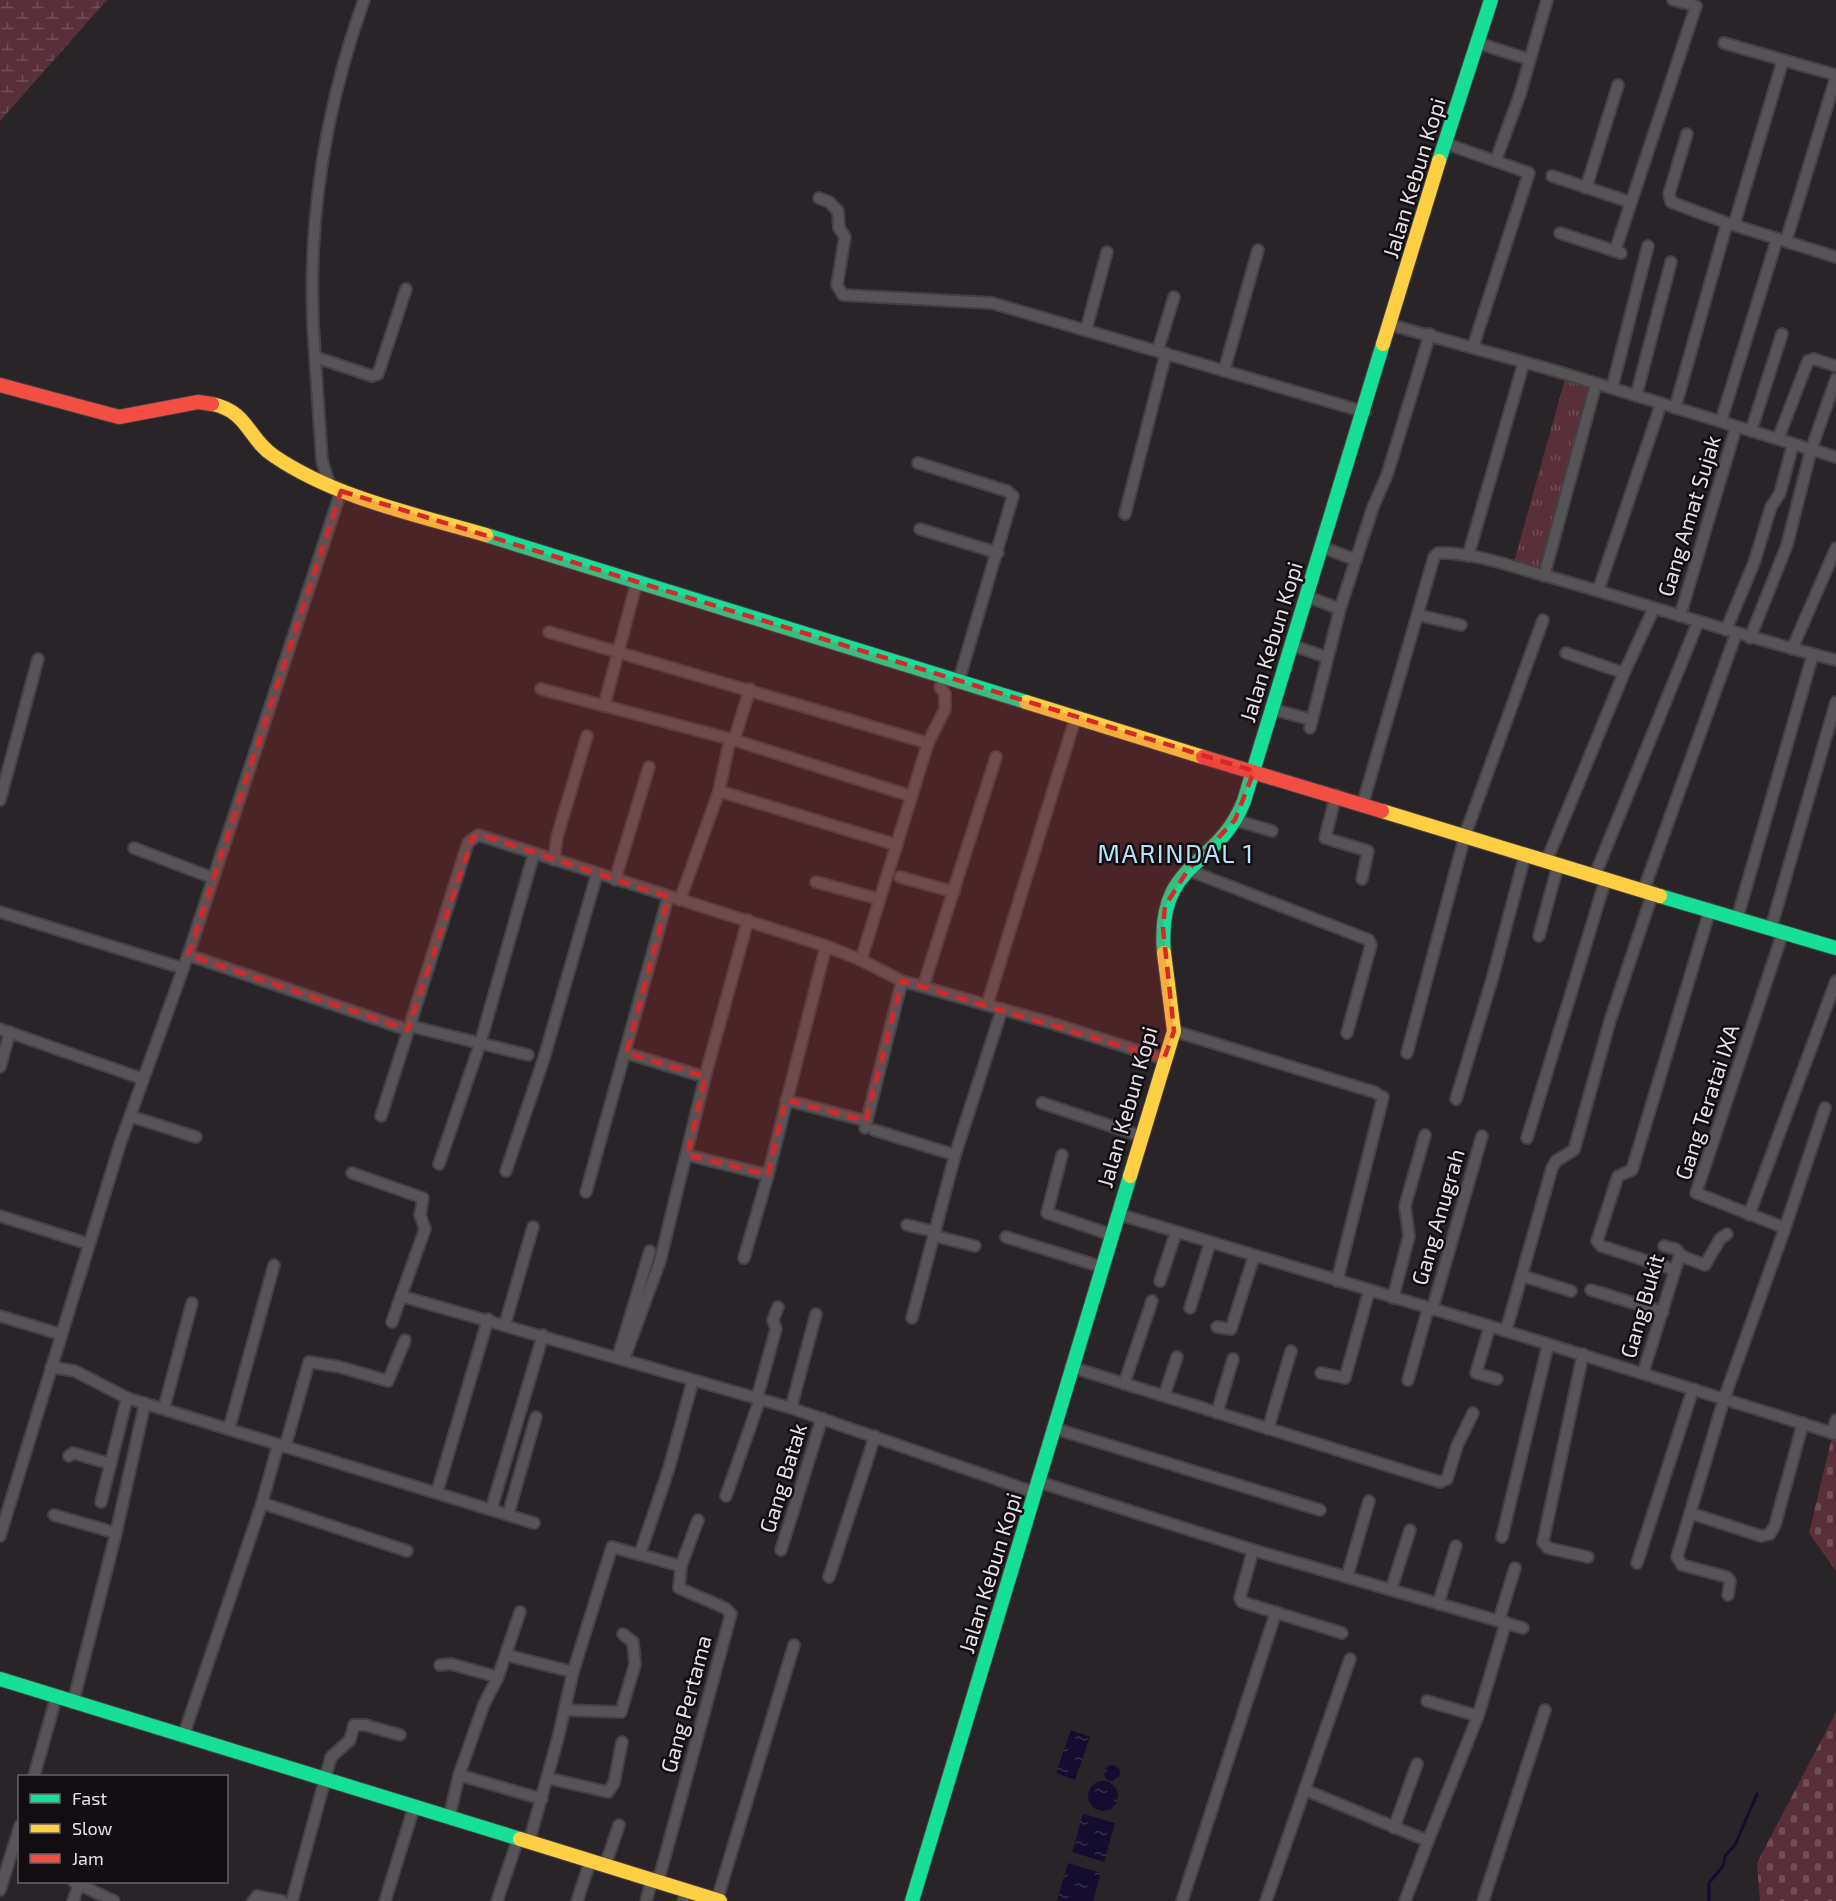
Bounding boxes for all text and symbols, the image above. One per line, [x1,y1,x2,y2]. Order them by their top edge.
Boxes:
street label: Jalan Kebun Kopi [1376,94,1450,261]
street label: Gang Amat Sujak [1651,432,1726,600]
street label: Jalan Kebun Kopi [1233,558,1307,725]
district label: MARINDAL 1 [1097,837,1255,868]
street label: Gang Teratai IXA [1669,1020,1744,1183]
street label: Jalan Kebun Kopi [1091,1023,1161,1190]
street label: Gang Anugrah [1405,1146,1469,1288]
street label: Gang Bukit [1614,1251,1668,1361]
street label: Gang Batak [753,1420,811,1536]
street label: Jalan Kebun Kopi [952,1489,1026,1656]
street label: Gang Pertama [654,1632,716,1775]
legend [18,1775,228,1883]
text: Fast [72,1787,107,1809]
text: Slow [72,1817,113,1839]
text: Jam [72,1847,104,1869]

